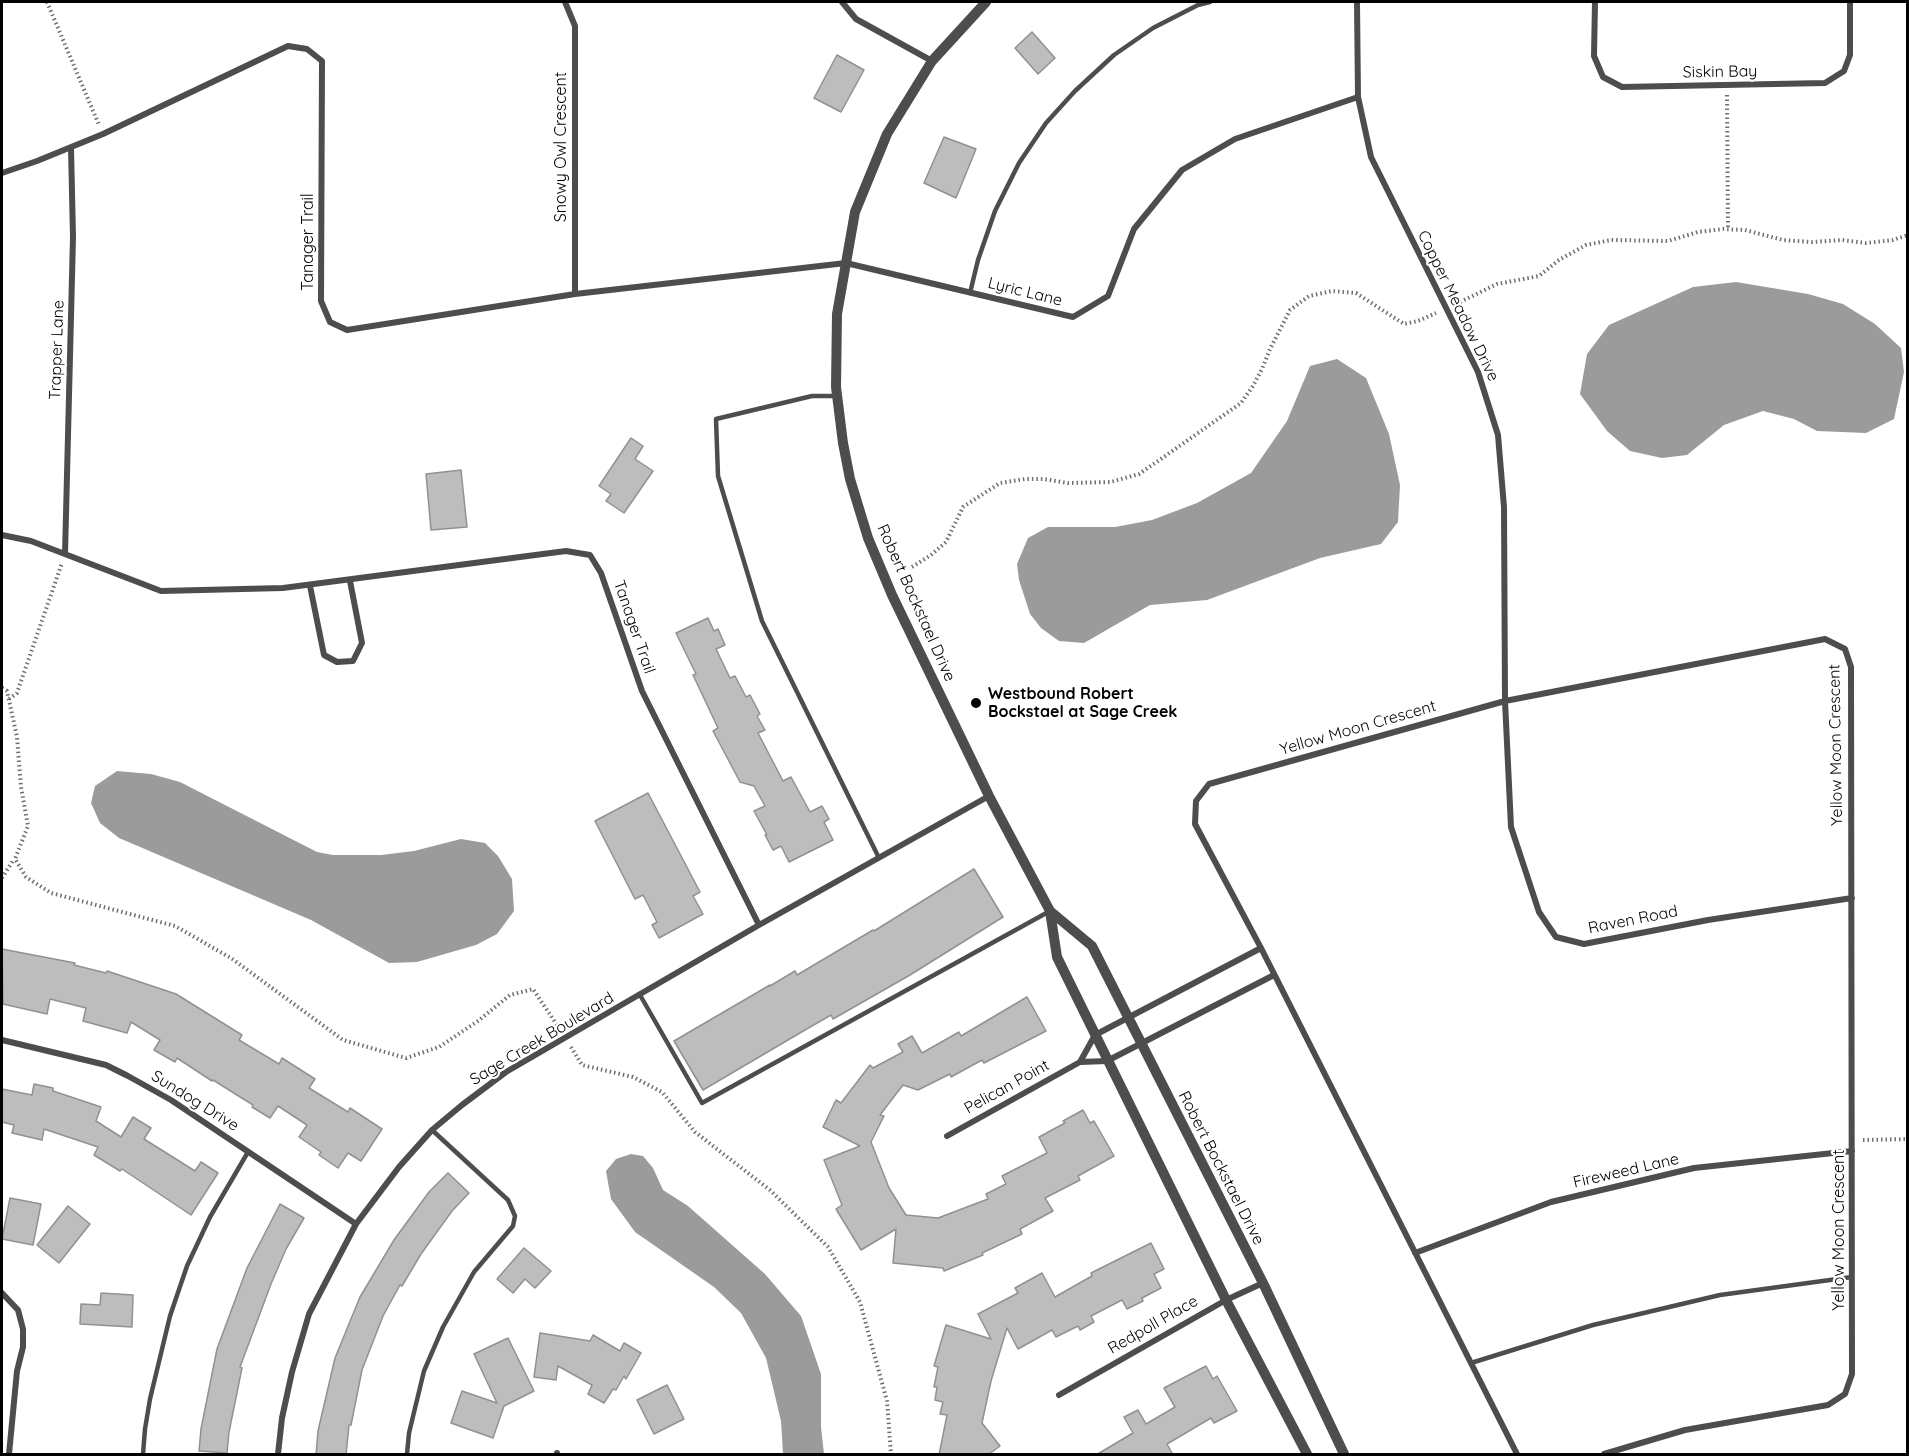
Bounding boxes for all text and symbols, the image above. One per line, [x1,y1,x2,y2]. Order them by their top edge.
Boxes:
street label: Siskin Bay [1682,62,1758,82]
street label: Snowy Owl Crescent [551,72,571,222]
street label: Tanager Trail [298,193,318,291]
street label: Copper Meadow Drive [1413,227,1503,385]
street label: Lyric Lane [986,273,1064,311]
street label: Trapper Lane [46,300,68,400]
street label: Robert Bockstael Drive [873,521,959,685]
street label: Tanager Trail [609,578,659,676]
street label: Yellow Moon Crescent [1825,664,1847,826]
place label: Westbound Robert Bockstael at Sage Creek [988,684,1177,722]
marker: Westbound Robert Bockstael at Sage Creek [969,696,983,710]
street label: Yellow Moon Crescent [1278,697,1438,759]
street label: Raven Road [1586,902,1680,938]
street label: Sage Creek Boulevard [467,988,617,1090]
street label: Pelican Point [961,1056,1053,1118]
street label: Sundog Drive [148,1066,242,1136]
street label: Robert Bockstael Drive [1174,1088,1268,1248]
street label: Fireweed Lane [1571,1149,1681,1193]
street label: Yellow Moon Crescent [1829,1149,1849,1311]
street label: Redpoll Place [1105,1292,1201,1358]

